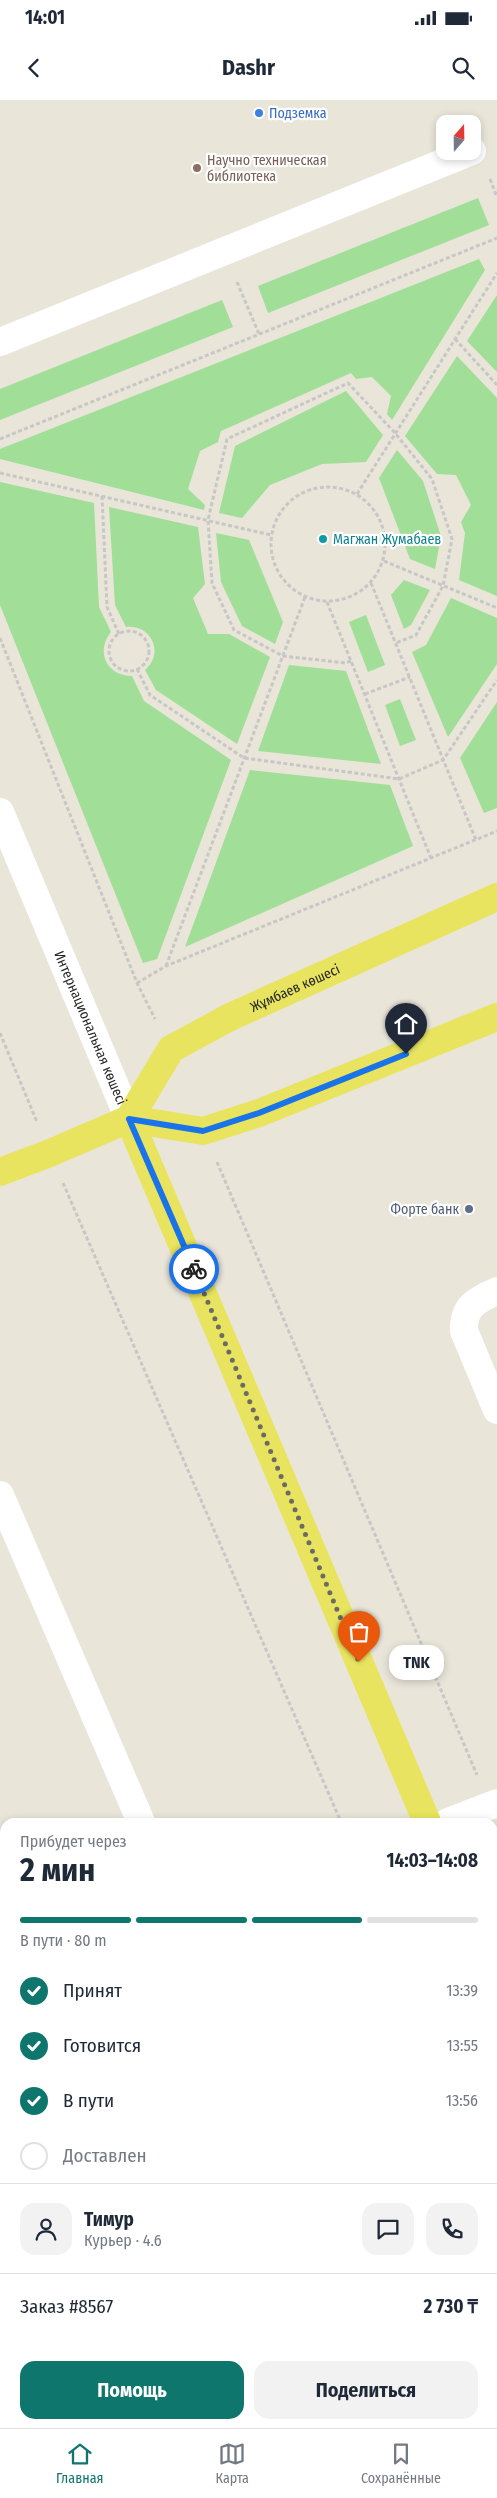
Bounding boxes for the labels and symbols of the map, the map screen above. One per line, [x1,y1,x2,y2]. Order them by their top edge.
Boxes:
place label: Подземка [269,105,327,122]
marker: Подземка [253,107,265,119]
north arrow [436,115,481,160]
place label: Научно техническая библиотека [207,152,327,185]
marker: Научно техническая библиотека [191,162,203,174]
place label: Магжан Жумабаев [333,531,441,548]
marker: Магжан Жумабаев [317,533,329,545]
street label: Интернациональная көшесі [51,948,130,1107]
street label: Жұмбаев көшесі [247,960,343,1015]
pin [385,1003,427,1054]
place label: Форте банк [391,1201,459,1218]
marker: Форте банк [463,1203,475,1215]
courier [169,1244,219,1294]
pin [338,1611,380,1662]
callout: TNK [389,1644,444,1680]

